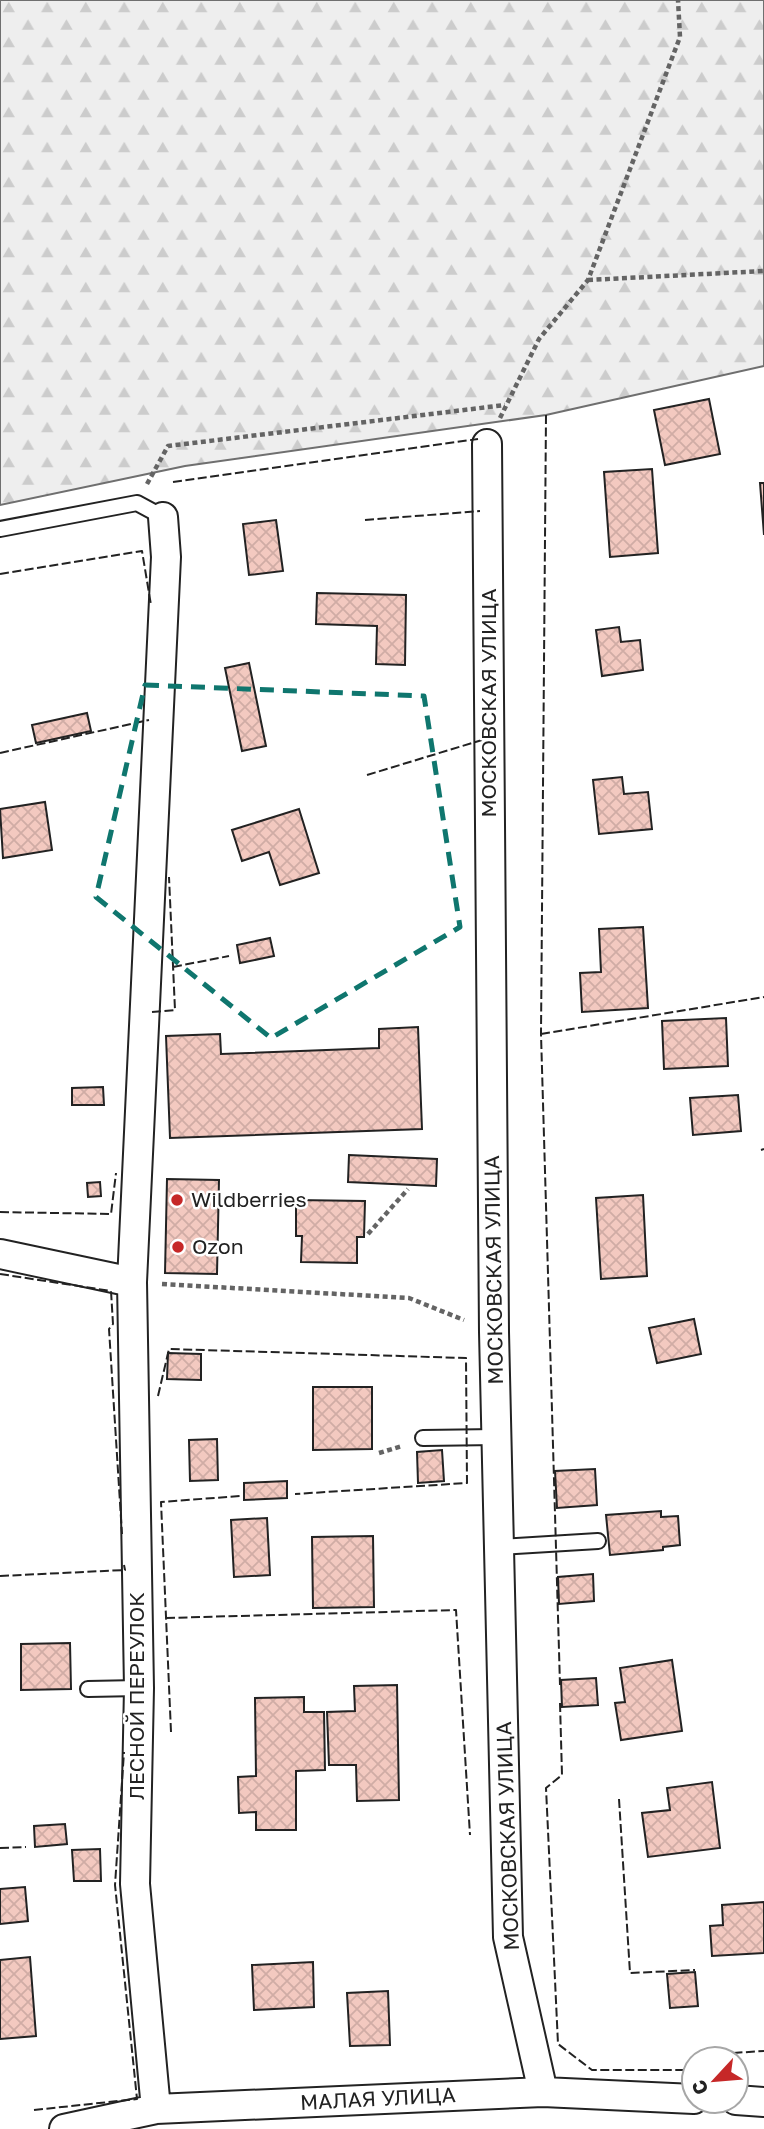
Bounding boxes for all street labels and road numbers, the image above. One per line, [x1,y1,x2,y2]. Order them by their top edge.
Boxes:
street label: МОСКОВСКАЯ УЛИЦА [475,588,501,818]
street label: МОСКОВСКАЯ УЛИЦА [478,1155,508,1385]
street label: ЛЕСНОЙ ПЕРЕУЛОК [123,1592,149,1800]
street label: МОСКОВСКАЯ УЛИЦА [490,1721,524,1951]
street label: МАЛАЯ УЛИЦА [299,2081,456,2115]

